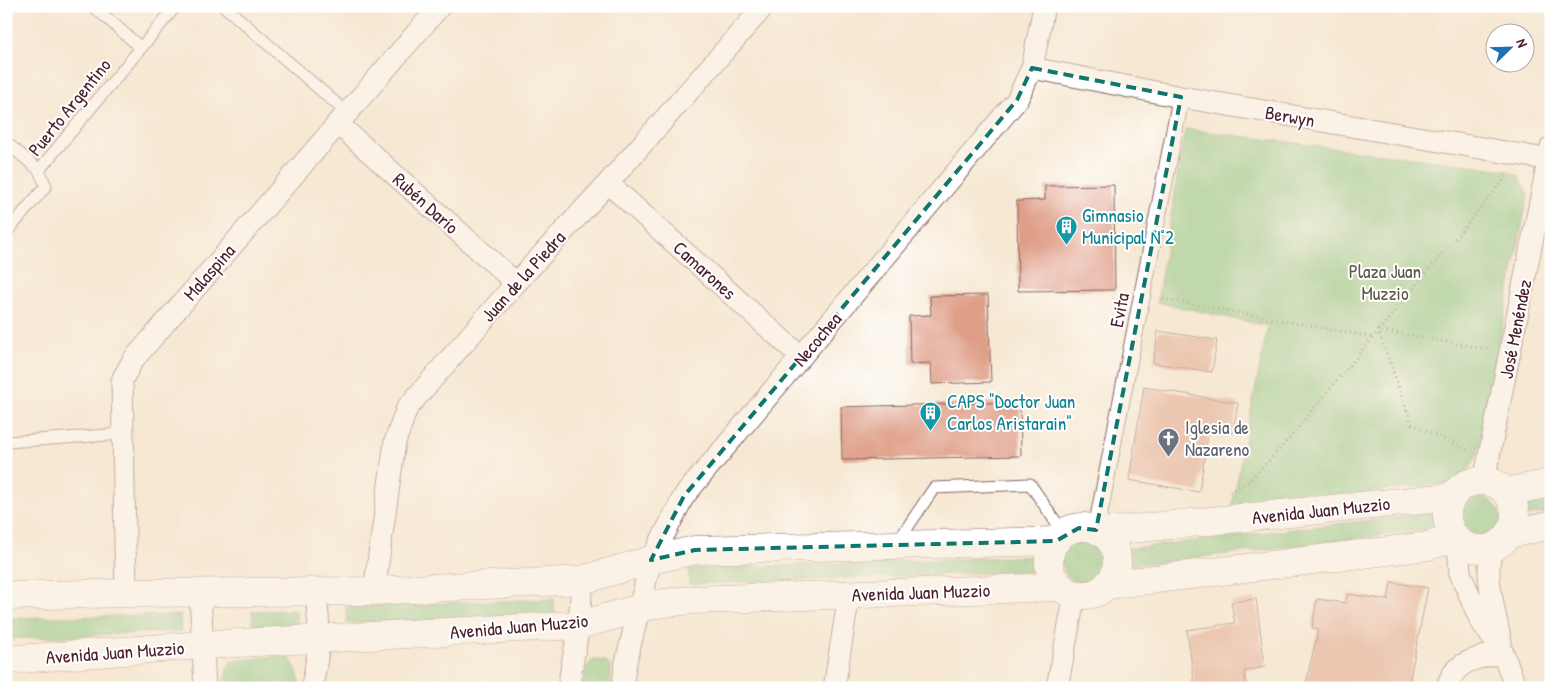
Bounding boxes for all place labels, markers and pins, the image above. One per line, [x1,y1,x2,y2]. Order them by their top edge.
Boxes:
place label: Gimnasio Municipal N°2 [1082,202,1174,250]
building icon: Gimnasio Municipal N°2 [1054,214,1078,245]
place label: CAPS "Doctor Juan Carlos Aristarain" [947,388,1075,436]
building icon: CAPS "Doctor Juan Carlos Aristarain" [919,400,943,431]
place label: Iglesia de Nazareno [1185,414,1250,462]
church icon: Iglesia de Nazareno [1157,426,1181,457]

